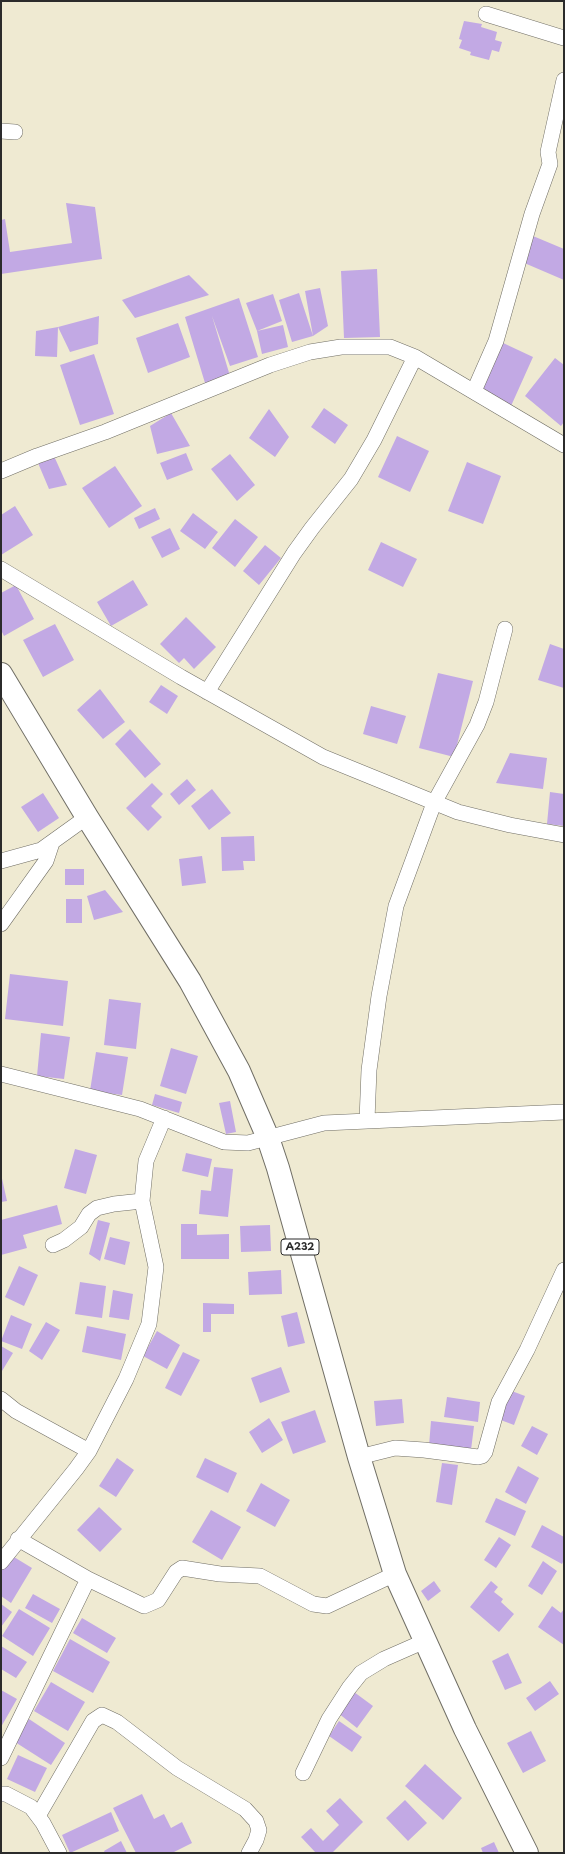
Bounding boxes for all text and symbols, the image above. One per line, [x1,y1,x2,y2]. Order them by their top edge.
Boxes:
road number: A232 [281,1239,319,1255]

